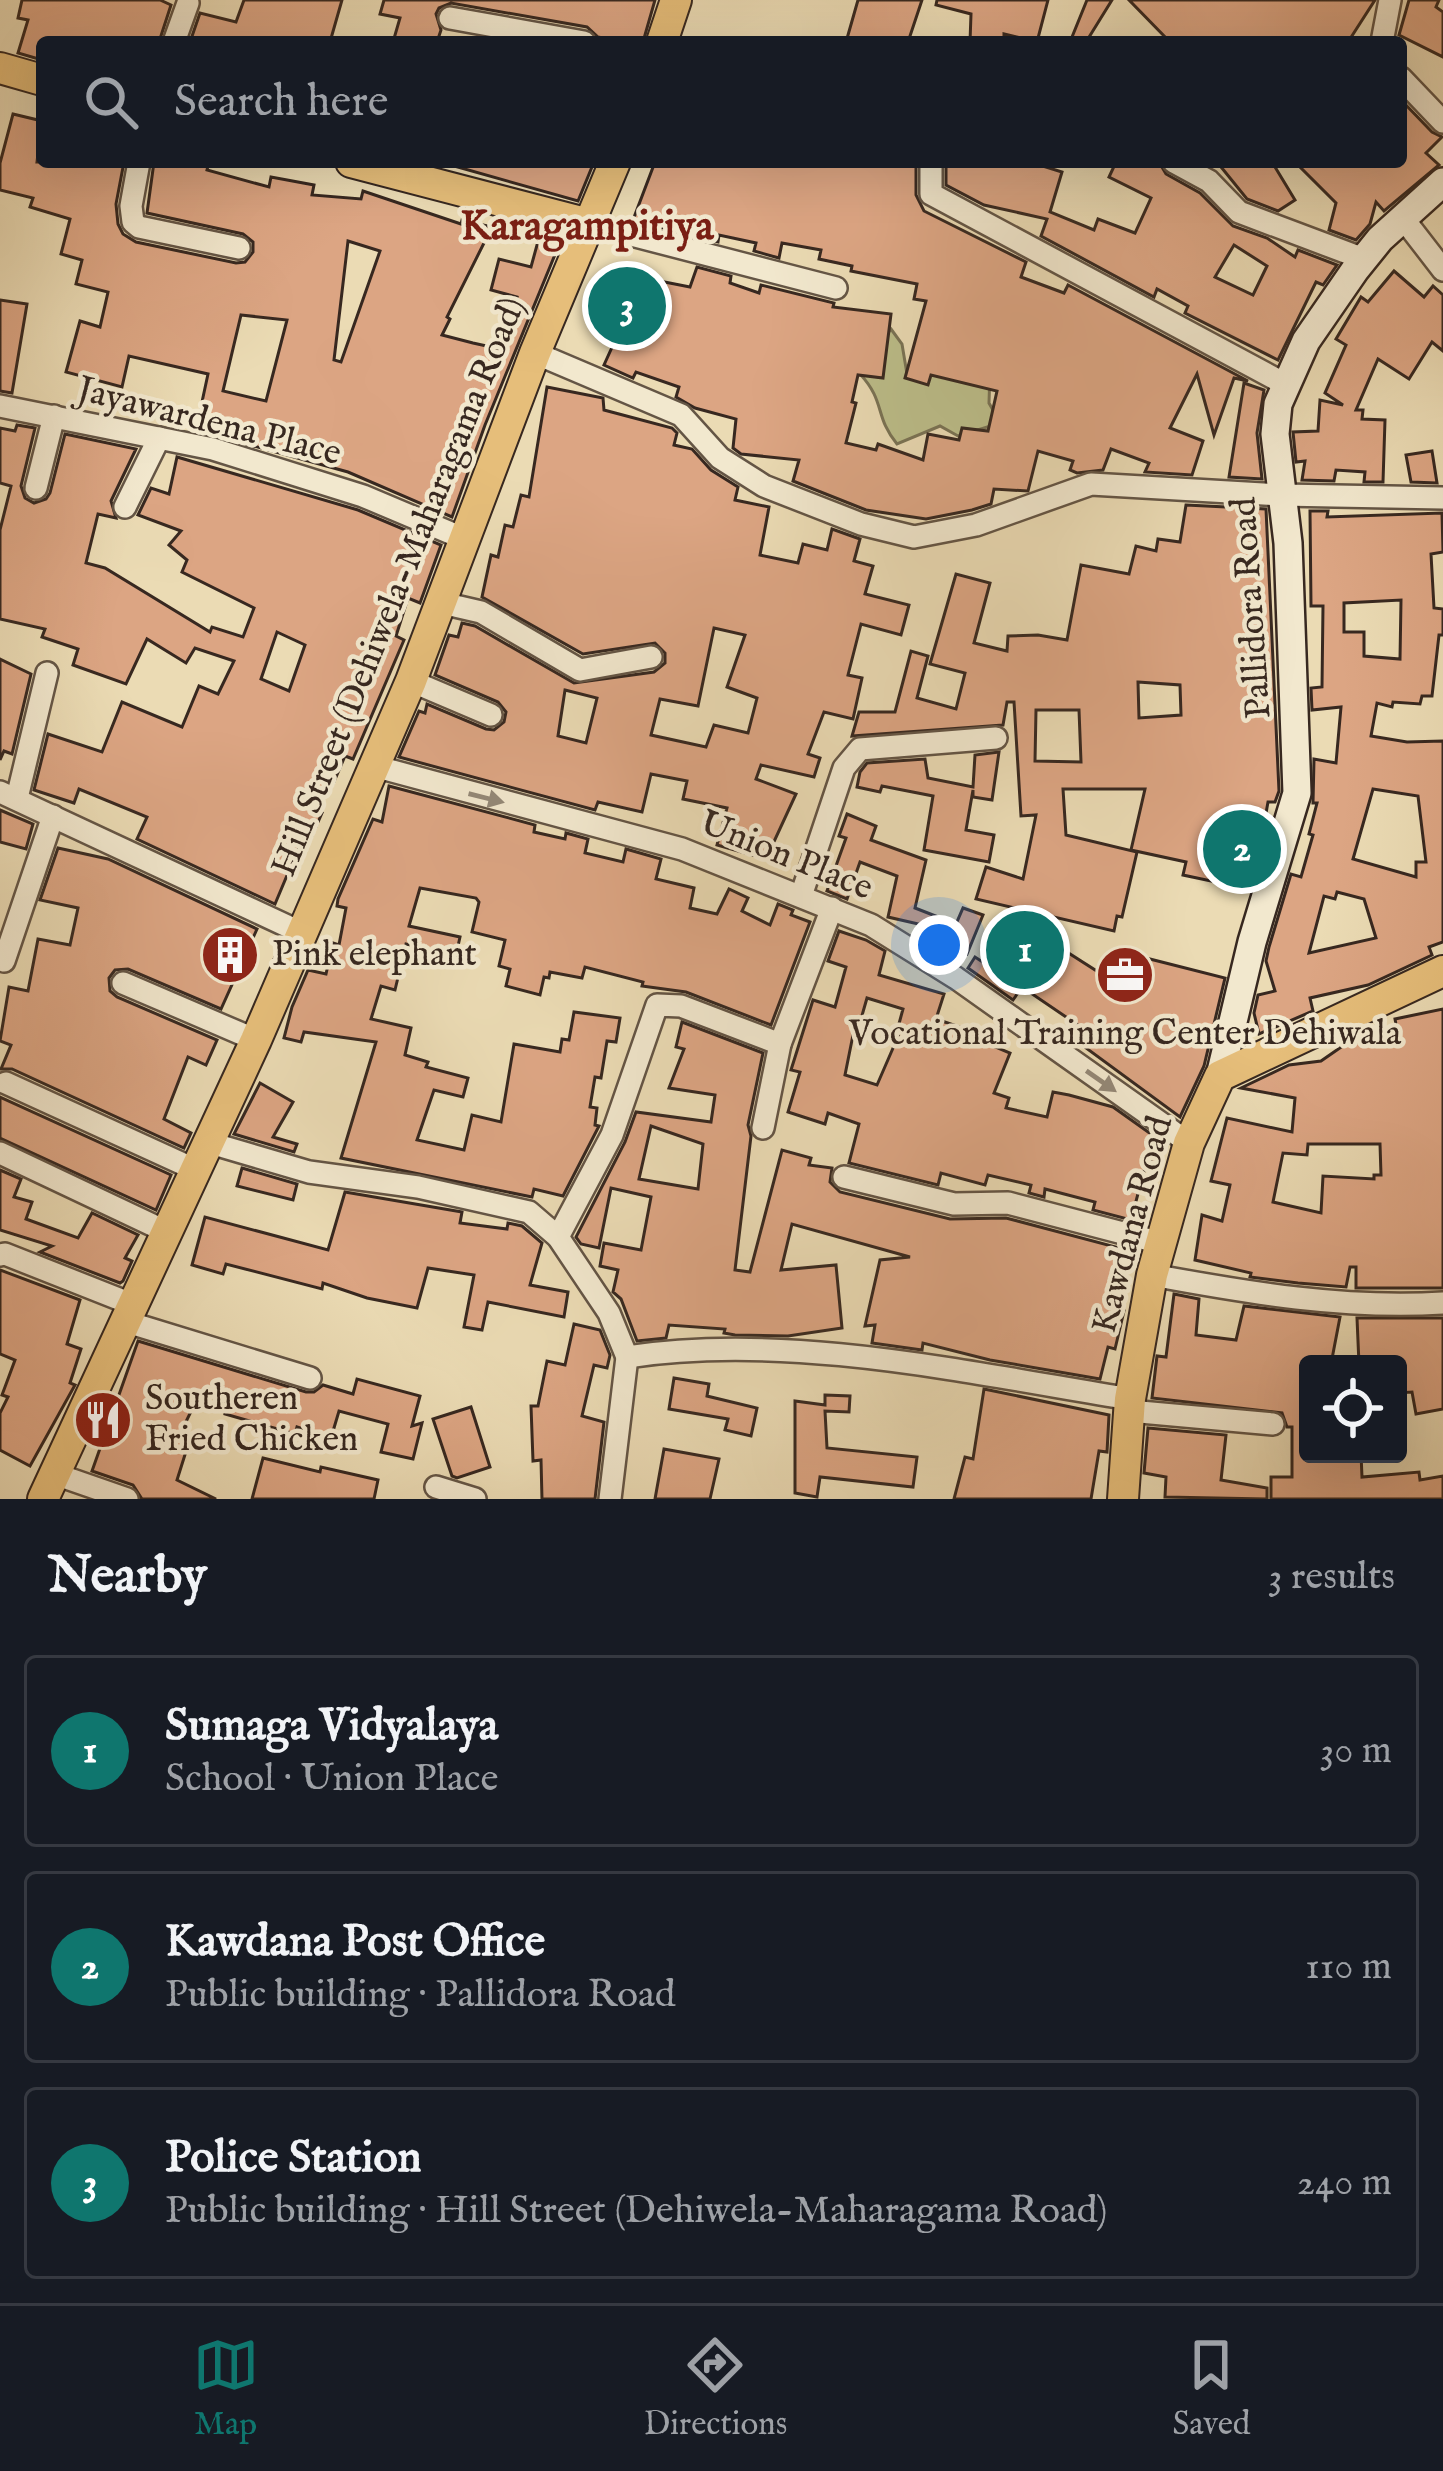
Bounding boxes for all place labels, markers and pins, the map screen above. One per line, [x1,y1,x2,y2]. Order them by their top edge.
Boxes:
pin: 3 [588,261,666,351]
pin: 2 [1203,804,1281,894]
pin: 1 [986,905,1064,995]
building icon: Pink elephant [199,924,261,986]
place label: Pink elephant [272,932,477,978]
office icon: Vocational Training Center Dehiwala [1094,944,1156,1006]
place label: Vocational Training Center Dehiwala [848,1011,1402,1057]
place label: Southeren Fried Chicken [145,1376,358,1463]
restaurant icon: Southeren Fried Chicken [72,1389,134,1451]

